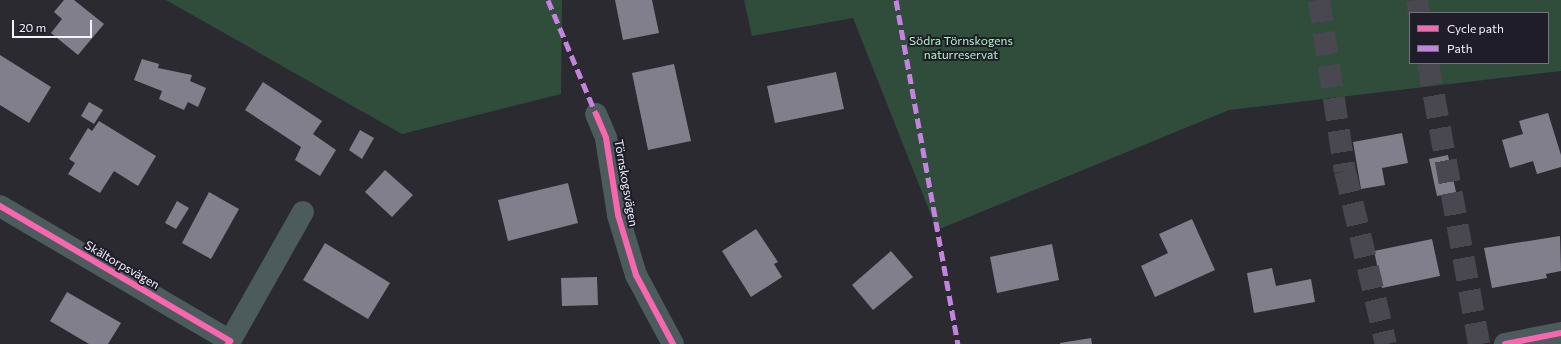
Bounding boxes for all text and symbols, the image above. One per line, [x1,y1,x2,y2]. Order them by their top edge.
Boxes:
scale bar [14,12,94,38]
legend [1409,12,1549,64]
text: 20 m [19,20,46,34]
text: Cycle path [1447,21,1504,35]
park label: Södra Törnskogens naturreservat [909,34,1013,62]
text: Path [1447,41,1473,55]
street label: Törnskogsvägen [611,138,641,228]
street label: Skältorpsvägen [82,238,162,292]

